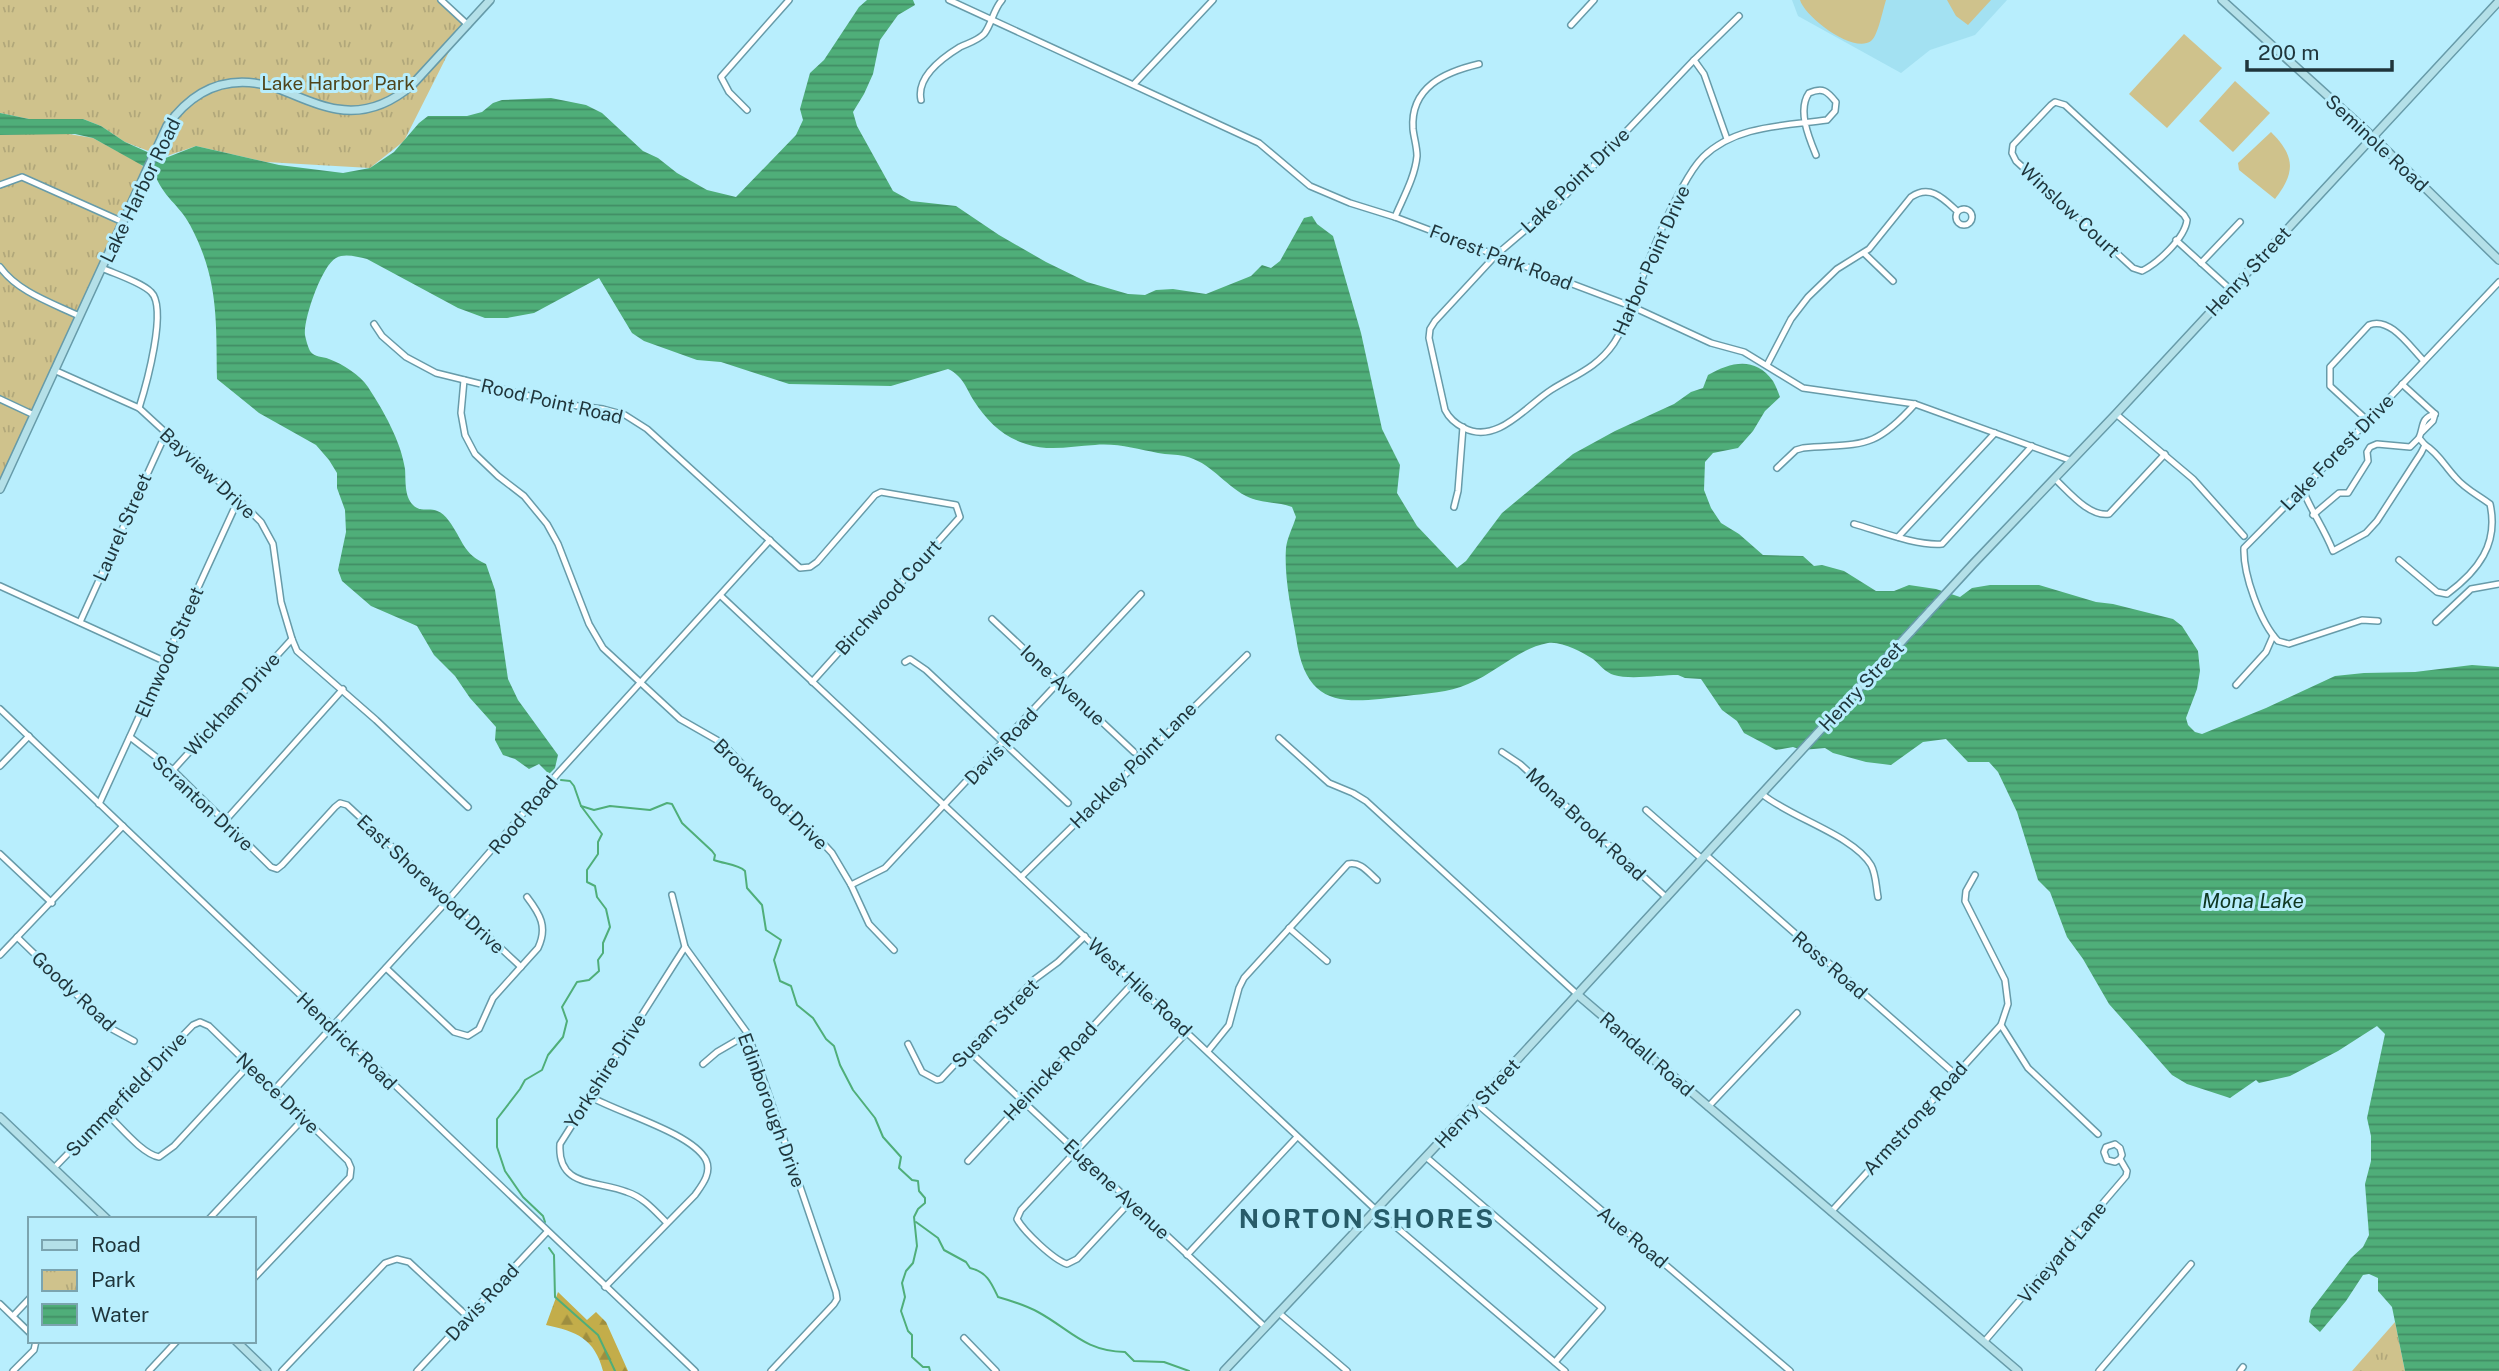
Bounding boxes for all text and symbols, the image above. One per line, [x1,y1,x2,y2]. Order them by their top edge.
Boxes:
scale bar [2247,28,2392,72]
text: 200 m [2258,40,2319,65]
park label: Lake Harbor Park [261,72,415,94]
street label: Seminole Road [2321,90,2433,196]
street label: Lake Harbor Road [95,114,185,266]
street label: Lake Point Drive [1516,123,1634,237]
street label: Winslow Court [2016,158,2124,262]
street label: Harbor Point Drive [1608,181,1694,339]
street label: Forest Park Road [1426,220,1576,294]
street label: Henry Street [2201,222,2295,320]
street label: Rood Point Road [479,374,625,428]
street label: Lake Forest Drive [2276,389,2398,515]
street label: Bayview Drive [156,423,260,523]
street label: Laurel Street [88,469,156,585]
street label: Birchwood Court [831,535,945,659]
street label: Elmwood Street [130,583,208,721]
street label: Henry Street [1814,637,1908,735]
street label: Ione Avenue [1016,640,1110,730]
street label: Wickham Drive [180,648,284,760]
street label: Hackley Point Lane [1065,697,1201,833]
street label: Davis Road [960,703,1042,789]
street label: Brookwood Drive [709,734,833,854]
street label: Scranton Drive [148,751,258,855]
street label: Mona Brook Road [1522,763,1650,885]
street label: Rood Road [484,772,562,858]
street label: East Shorewood Drive [353,810,509,958]
water label: Mona Lake [2202,888,2304,913]
street label: Ross Road [1788,927,1872,1003]
street label: West Hile Road [1083,933,1197,1041]
street label: Goody Road [28,947,120,1035]
street label: Susan Street [947,974,1043,1072]
street label: Hendrick Road [293,988,401,1094]
street label: Randall Road [1596,1007,1698,1101]
street label: Yorkshire Drive [560,1010,650,1132]
street label: Heinicke Road [999,1017,1101,1125]
street label: Summerfield Drive [61,1027,191,1161]
street label: Edinborough Drive [734,1030,810,1190]
street label: Neece Drive [232,1048,324,1138]
street label: Henry Street [1430,1054,1524,1152]
street label: Armstrong Road [1858,1057,1972,1179]
street label: Eugene Avenue [1060,1134,1174,1244]
street label: Vineyard Lane [2013,1197,2111,1307]
street label: Aue Road [1594,1201,1672,1273]
district label: NORTON SHORES [1239,1203,1495,1234]
legend [28,1217,256,1343]
text: Road [91,1232,141,1257]
street label: Davis Road [441,1259,523,1345]
text: Park [91,1267,136,1292]
text: Water [91,1302,149,1327]

